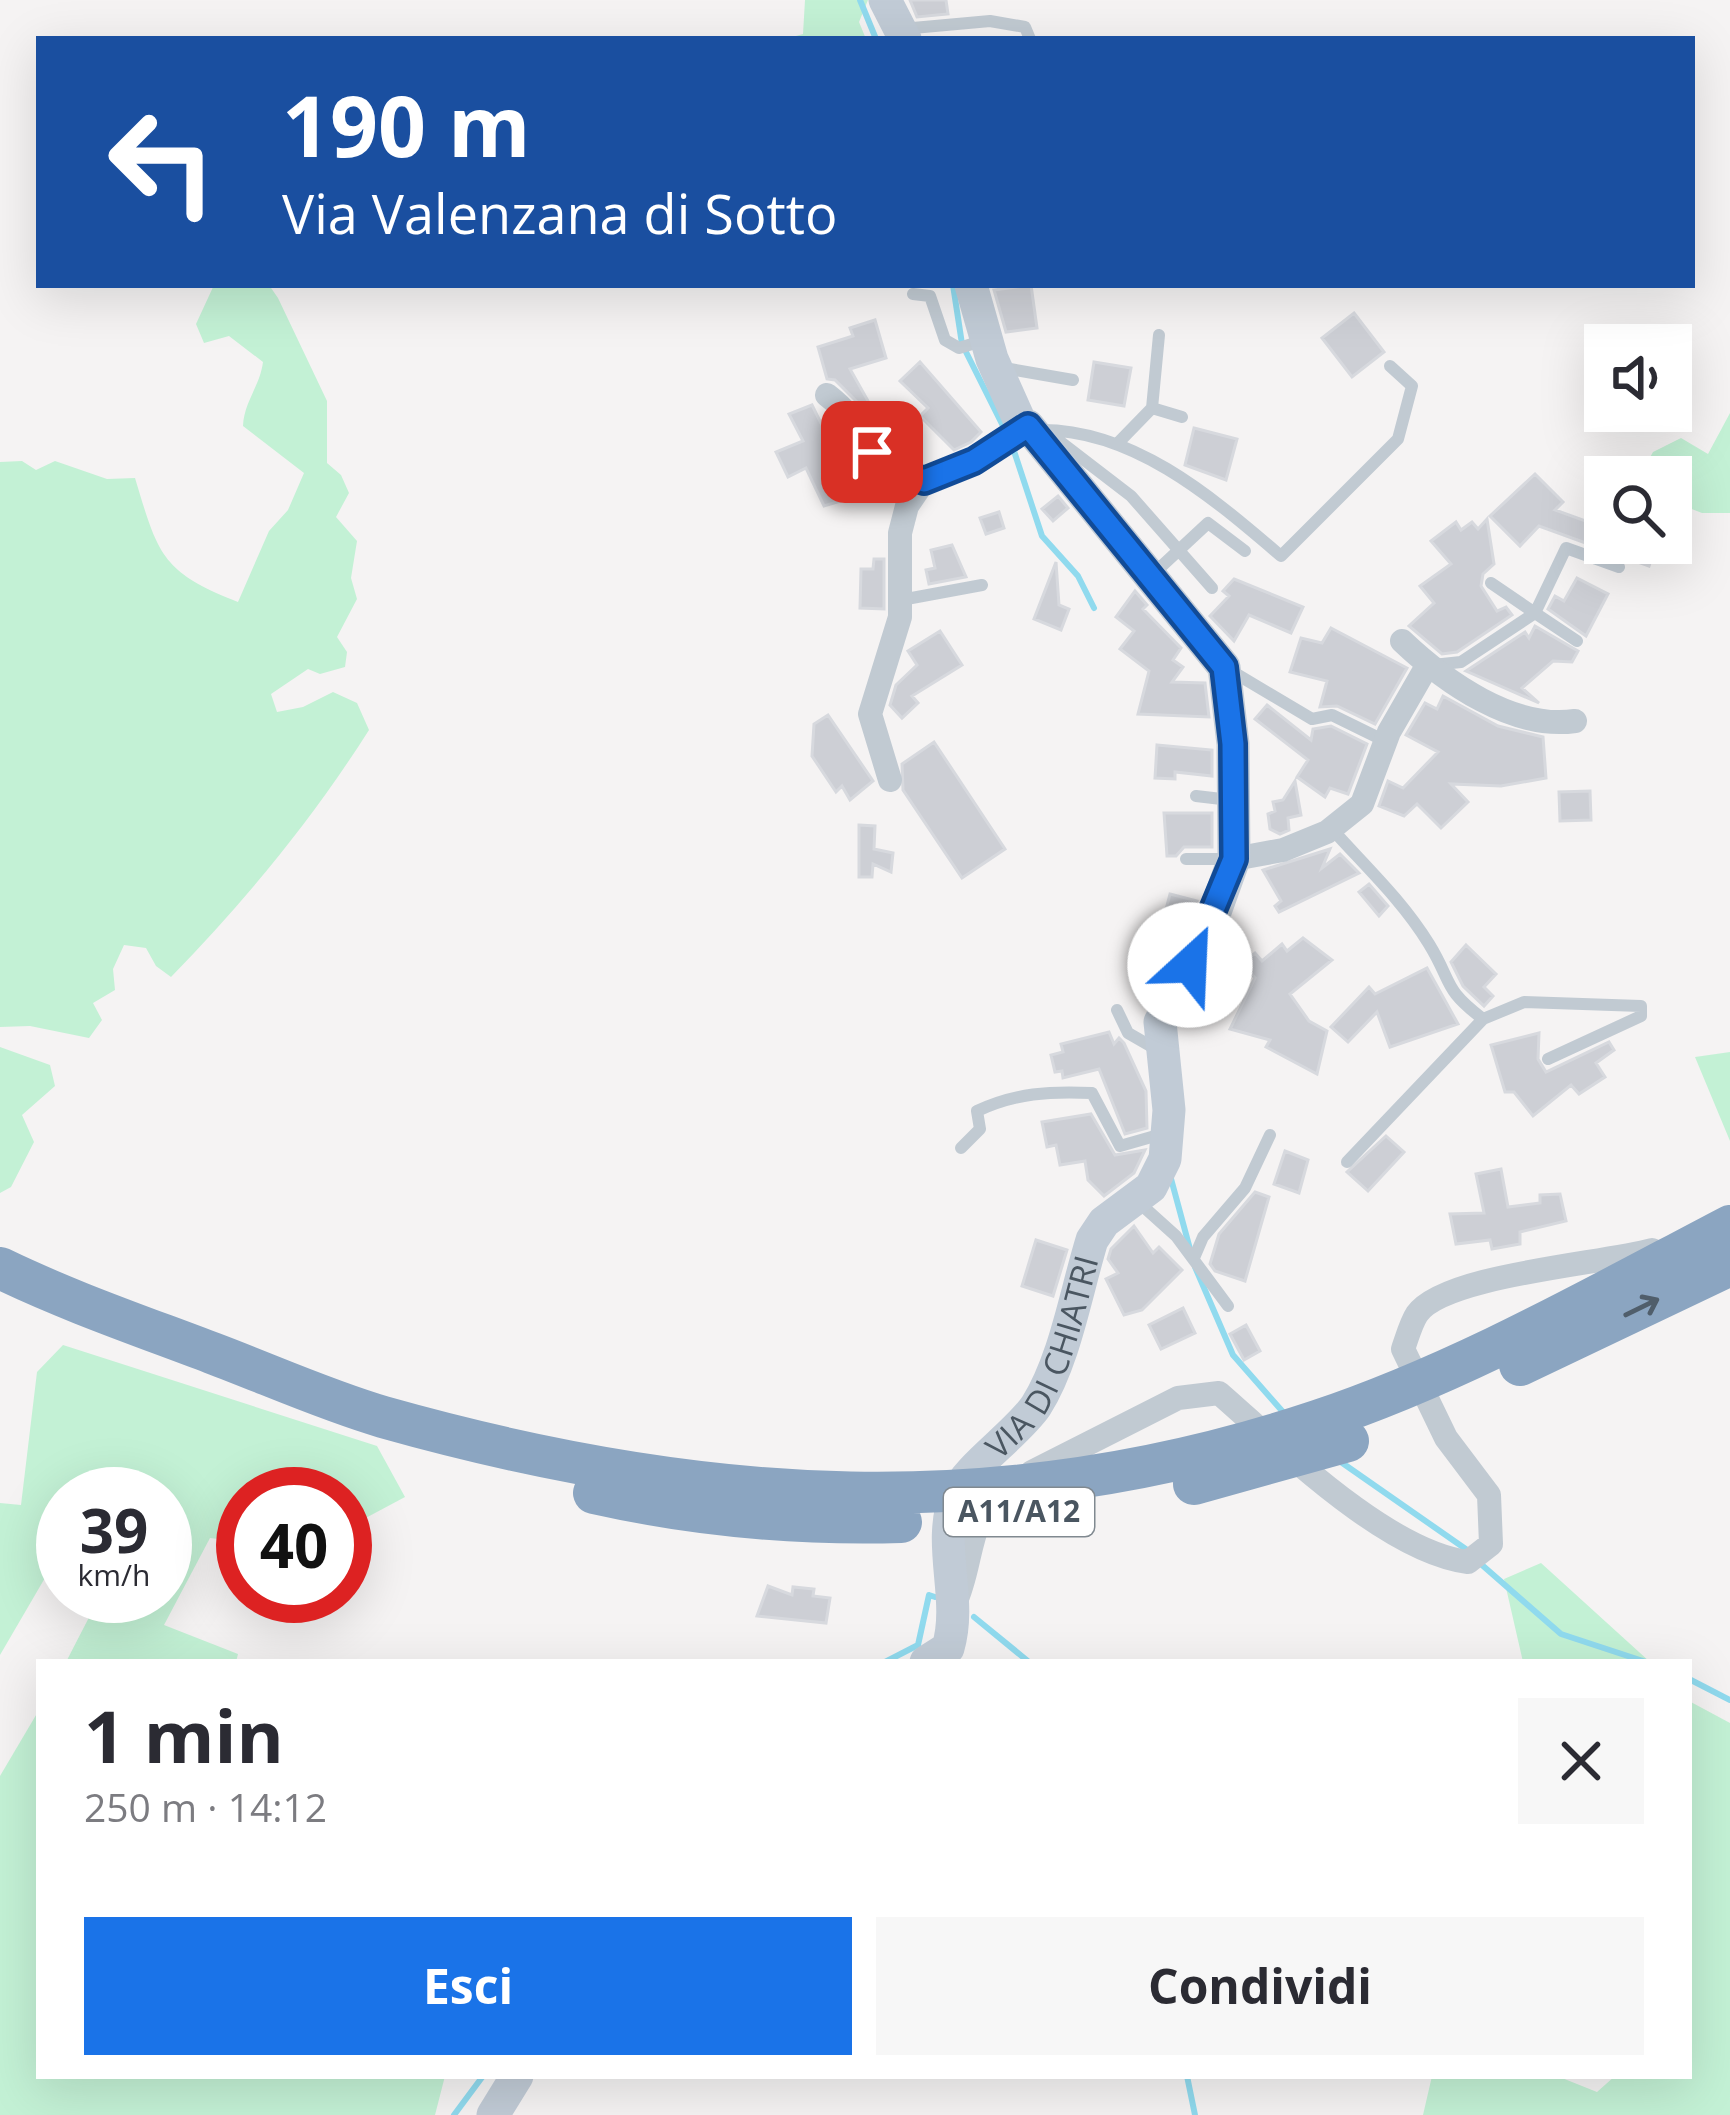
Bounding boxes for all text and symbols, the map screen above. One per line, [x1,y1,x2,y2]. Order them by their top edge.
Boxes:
text: 190 m [282,67,530,182]
icon: left [84,84,240,240]
text: Via Valenzana di Sotto [282,176,837,250]
map controls [1584,324,1692,564]
button: sound [1584,324,1692,432]
pin [821,401,923,503]
icon: arrive [839,419,905,485]
button: search [1584,456,1692,564]
position arrow [1127,902,1253,1028]
street label: VIA DI CHIATRI [975,1251,1108,1468]
one-way arrow [1623,1295,1659,1317]
speed limit sign: 40 [216,1467,372,1623]
road number: A11/A12 [944,1488,1094,1536]
text: 39 [80,1489,148,1571]
text: km/h [78,1554,150,1595]
text: 1 min [84,1686,284,1784]
button: close [1518,1698,1644,1824]
text: 250 m · 14:12 [84,1780,327,1833]
button: Esci [84,1917,852,2055]
button: Condividi [876,1917,1644,2055]

